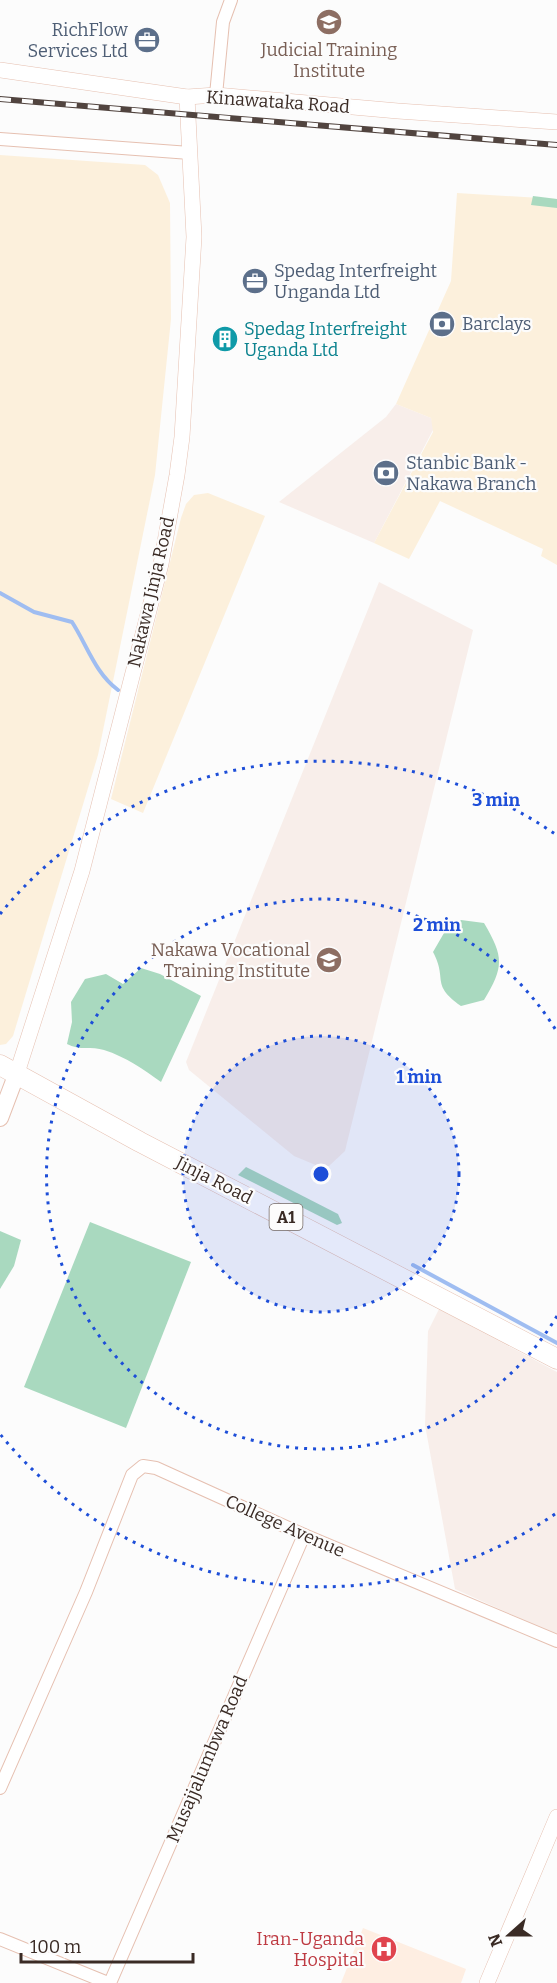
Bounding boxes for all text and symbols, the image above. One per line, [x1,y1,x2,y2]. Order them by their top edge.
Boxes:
school or university icon: Judicial Training Institute [314,7,344,37]
place label: RichFlow Services Ltd [27,19,129,62]
office icon: RichFlow Services Ltd [132,25,162,55]
place label: Judicial Training Institute [260,39,397,82]
street label: Kinawataka Road [205,86,351,118]
place label: Spedag Interfreight Unganda Ltd [274,260,438,303]
office icon: Spedag Interfreight Unganda Ltd [240,266,270,296]
bank icon: Barclays [427,309,457,339]
place label: Barclays [462,313,531,335]
place label: Spedag Interfreight Uganda Ltd [244,318,408,361]
building icon: Spedag Interfreight Uganda Ltd [210,324,240,354]
place label: Stanbic Bank - Nakawa Branch [406,452,536,495]
bank icon: Stanbic Bank - Nakawa Branch [371,458,401,488]
street label: Nakawa Jinja Road [123,514,179,669]
text: 3 min [472,789,520,811]
text: 2 min [413,914,461,936]
place label: Nakawa Vocational Training Institute [151,939,310,982]
school or university icon: Nakawa Vocational Training Institute [314,945,344,975]
text: 1 min [396,1066,442,1088]
street label: Jinja Road [171,1151,256,1209]
centre of rings [311,1164,331,1184]
road number: A1 [270,1204,302,1230]
street label: College Avenue [222,1490,348,1562]
street label: Musajjalumbwa Road [162,1672,252,1846]
north arrow [479,1905,539,1965]
scale bar [21,1926,194,1964]
place label: Iran-Uganda Hospital [256,1928,364,1971]
text: N [484,1931,507,1949]
hospital icon: Iran-Uganda Hospital [369,1934,399,1964]
text: 100 m [30,1936,81,1958]

